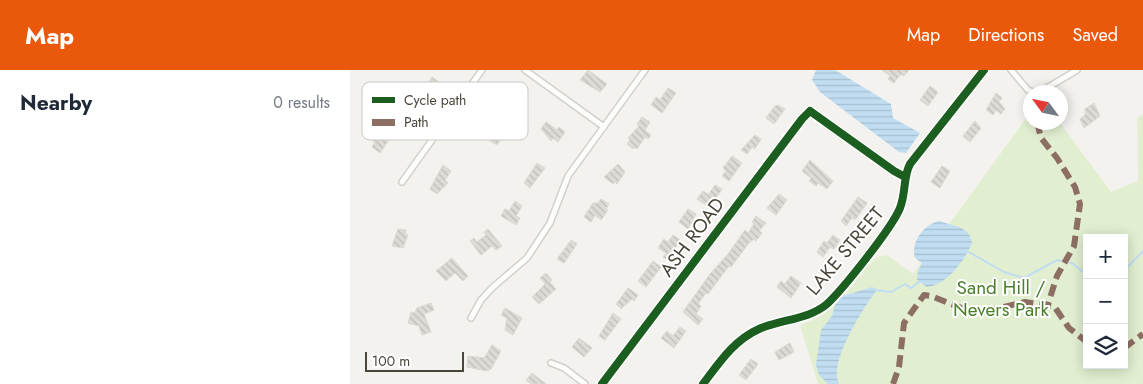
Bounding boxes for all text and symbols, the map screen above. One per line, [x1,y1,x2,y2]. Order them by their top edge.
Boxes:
text: Map [25,18,74,53]
text: Map [907,22,940,48]
text: Directions [968,22,1044,48]
text: Saved [1072,22,1118,48]
legend [362,82,528,140]
north arrow [1023,85,1068,130]
text: Nearby [20,88,92,118]
text: Cycle path [404,90,466,110]
text: 0 results [273,91,330,114]
text: Path [404,112,429,132]
street label: ASH ROAD [653,192,731,282]
street label: LAKE STREET [800,201,890,301]
map controls [1083,234,1128,369]
button: + [1083,234,1128,279]
park label: Sand Hill / Nevers Park [953,274,1050,323]
button: − [1083,279,1128,324]
button: layers [1083,324,1128,369]
scale bar [365,349,464,372]
text: 100 m [372,351,410,371]

